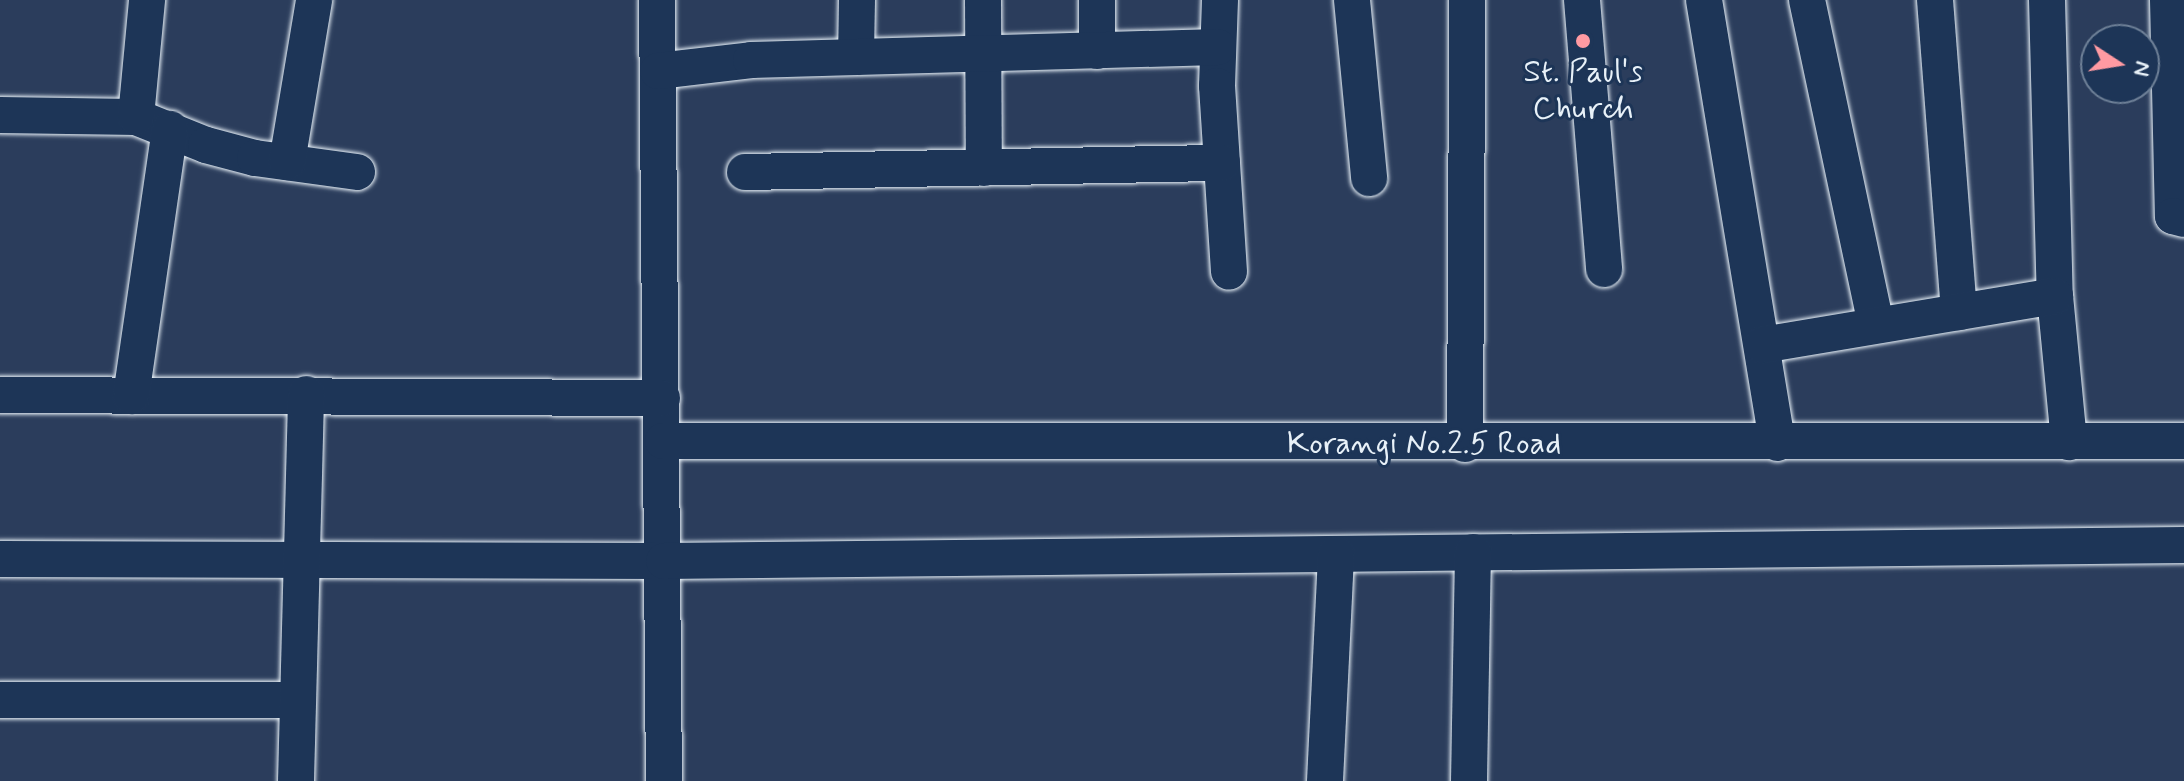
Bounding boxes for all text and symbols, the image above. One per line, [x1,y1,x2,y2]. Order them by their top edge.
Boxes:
north arrow [2080,24,2160,104]
marker: St. Paul's Church [1574,32,1592,50]
place label: St. Paul's Church [1523,54,1643,129]
text: N [2126,58,2157,79]
street label: Korangi No.2.5 Road [1287,425,1561,463]

